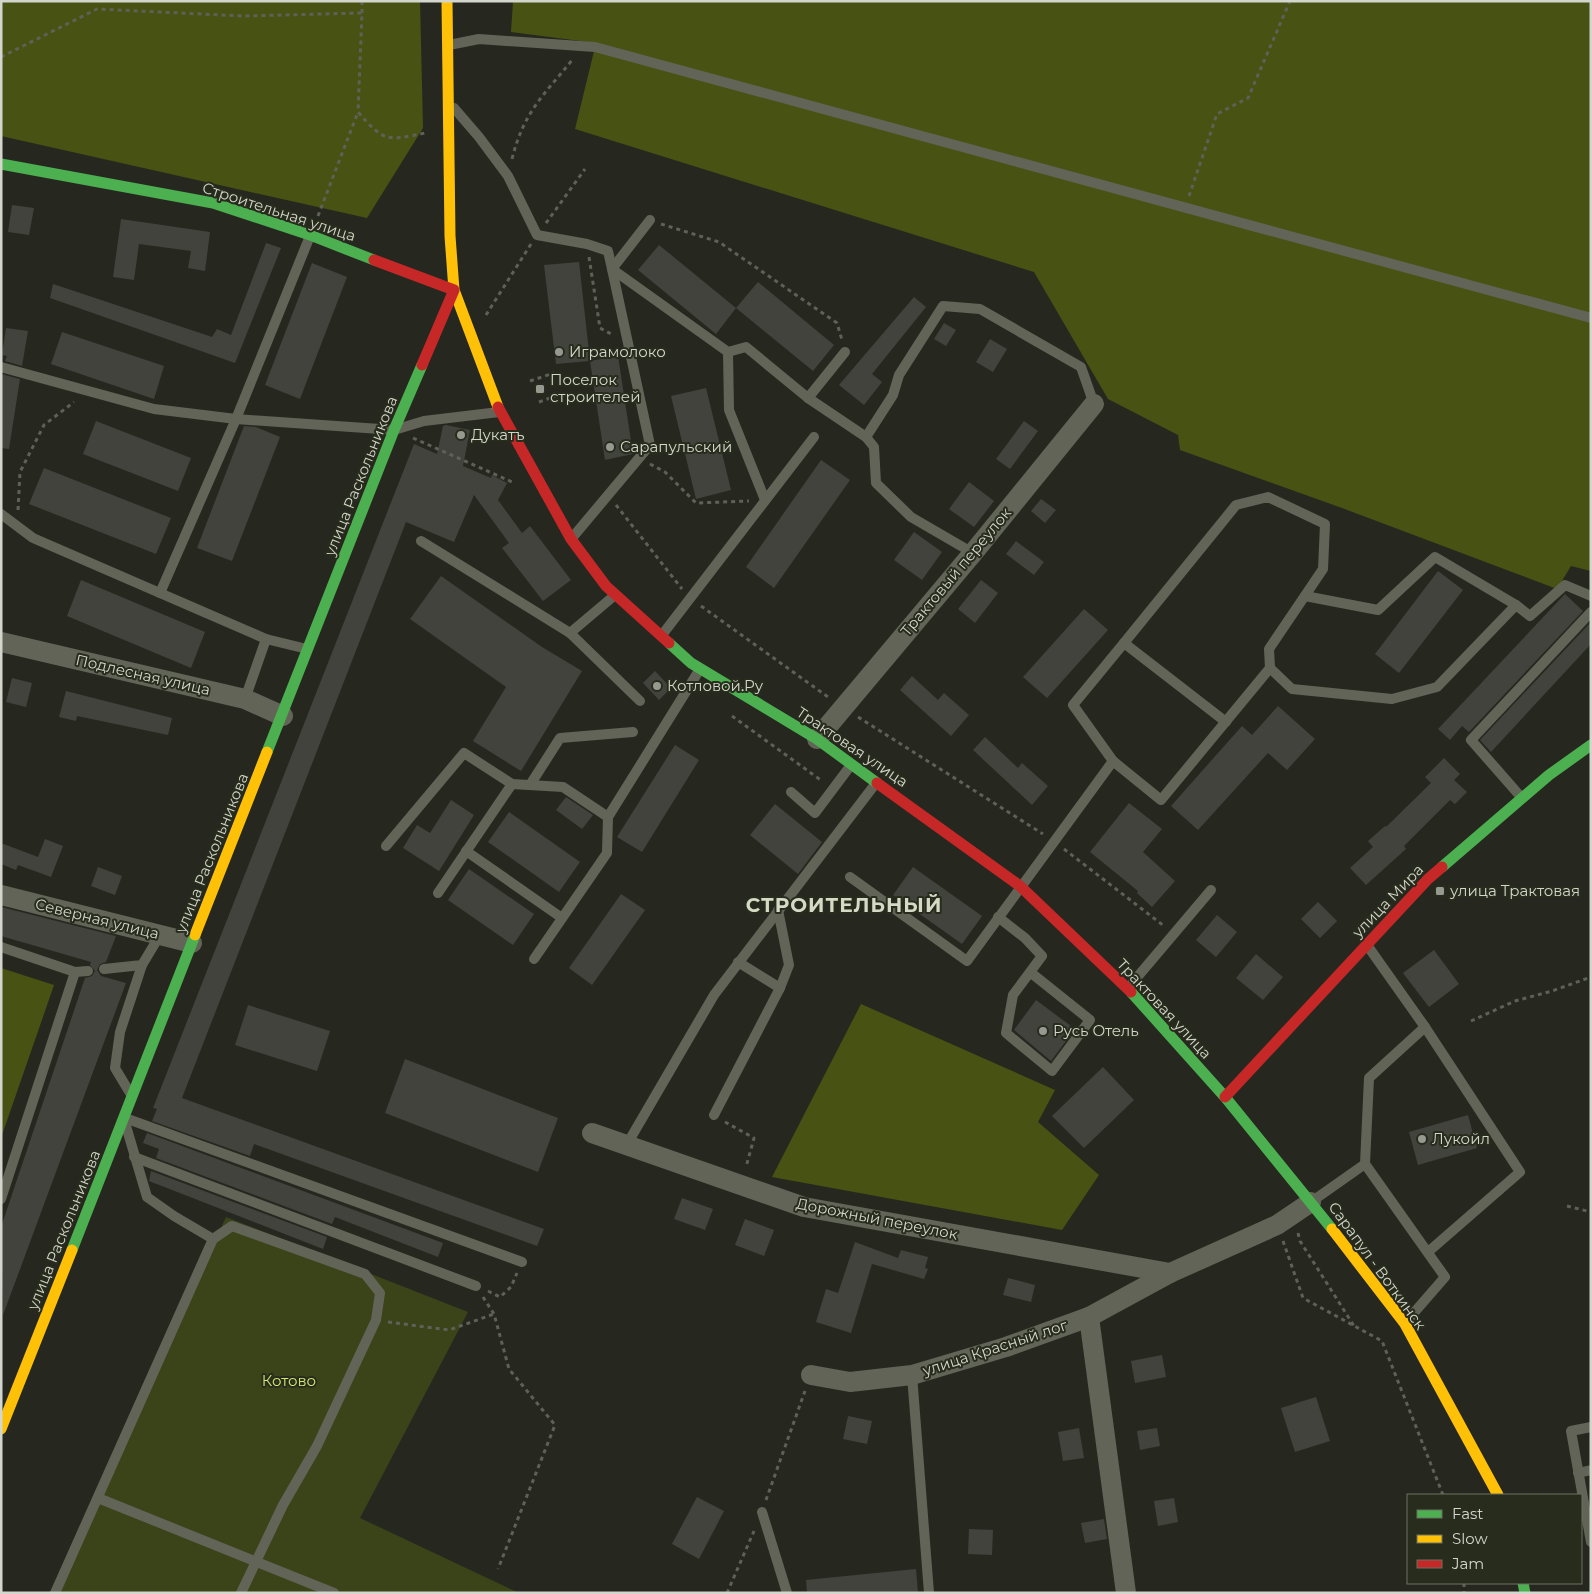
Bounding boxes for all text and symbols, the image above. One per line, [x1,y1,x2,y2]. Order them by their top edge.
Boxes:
street label: Строительная улица [200,178,358,245]
place label: Играмолоко [569,342,666,361]
marker: Играмолоко [553,346,565,358]
place label: Поселок строителей [550,370,640,406]
marker: Поселок строителей [534,383,546,395]
street label: улица Раскольникова [319,393,401,559]
place label: Дукатъ [471,425,525,444]
marker: Дукатъ [455,429,467,441]
place label: Сарапульский [620,437,732,456]
marker: Сарапульский [604,441,616,453]
street label: Трактовый переулок [896,503,1015,640]
street label: Подлесная улица [74,650,212,699]
place label: Котловой.Ру [667,676,764,695]
marker: Котловой.Ру [651,680,663,692]
street label: Трактовая улица [793,702,912,791]
street label: улица Раскольникова [170,770,252,936]
street label: улица Мира [1347,860,1427,942]
place label: улица Трактовая [1449,881,1580,900]
marker: улица Трактовая [1434,885,1446,897]
district label: СТРОИТЕЛЬНЫЙ [746,893,942,917]
street label: Северная улица [33,894,161,943]
street label: Трактовая улица [1113,955,1216,1063]
place label: Русь Отель [1053,1021,1139,1040]
marker: Русь Отель [1037,1025,1049,1037]
place label: Лукойл [1432,1129,1490,1148]
marker: Лукойл [1416,1133,1428,1145]
street label: улица Раскольникова [22,1147,104,1313]
street label: Дорожный переулок [795,1194,960,1244]
street label: Сарапул - Воткинск [1325,1198,1430,1334]
street label: улица Красный лог [919,1315,1070,1380]
park label: Котово [262,1371,316,1390]
legend [1407,1494,1582,1584]
text: Fast [1452,1504,1483,1523]
text: Slow [1452,1529,1488,1548]
text: Jam [1451,1554,1484,1573]

